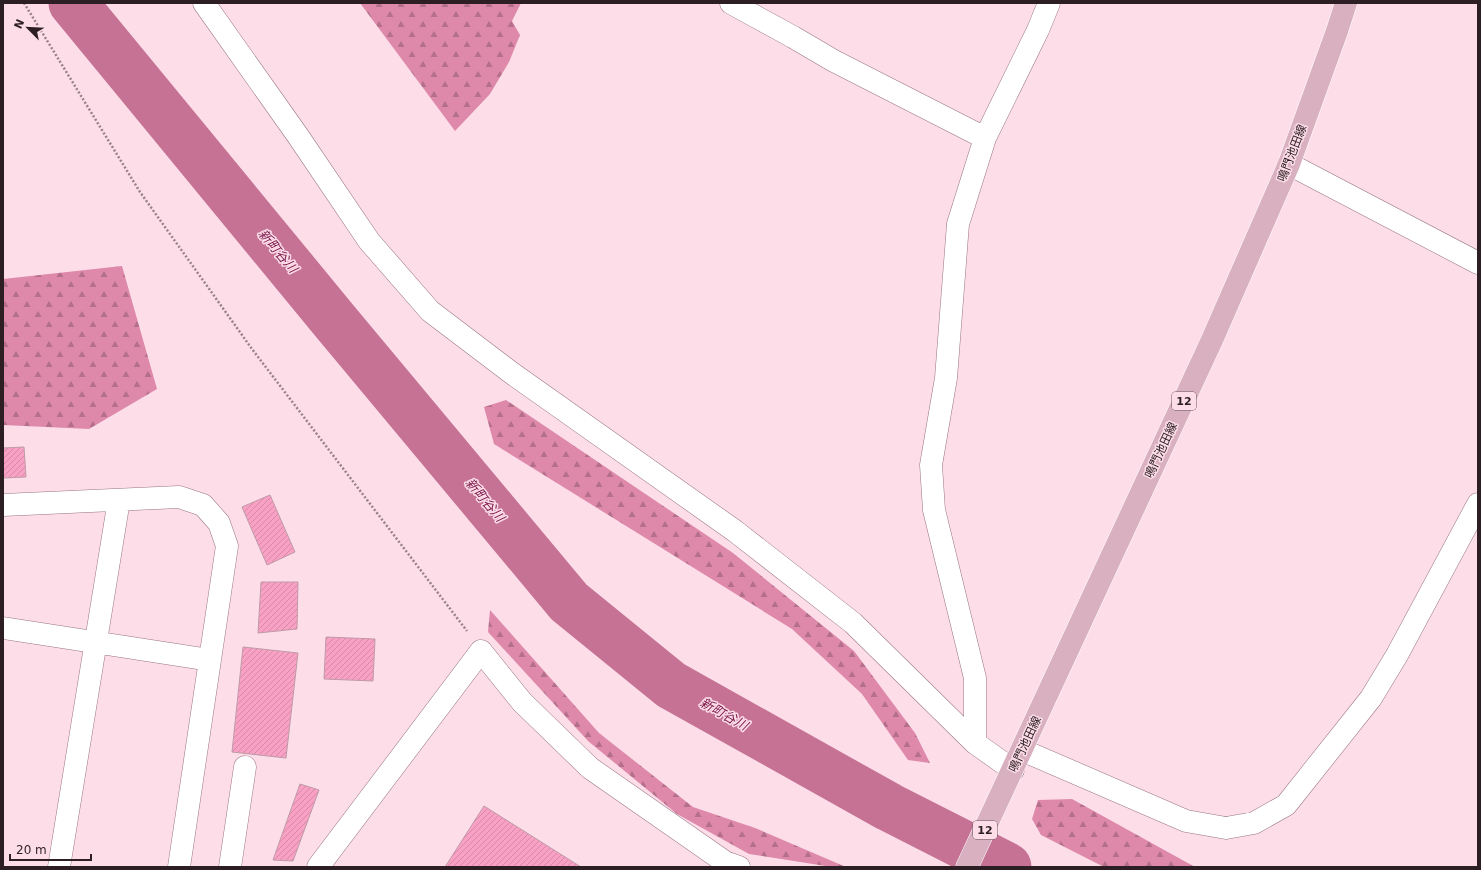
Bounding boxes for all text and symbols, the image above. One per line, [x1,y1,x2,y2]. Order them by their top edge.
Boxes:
north arrow [8,8,48,48]
text: N [12,17,27,31]
street label: 鳴門池田線 [1275,122,1309,184]
water label: 新町谷川 [256,226,302,277]
road number: 12 [1172,392,1196,410]
street label: 鳴門池田線 [1142,420,1180,480]
water label: 新町谷川 [463,475,509,526]
water label: 新町谷川 [698,695,752,734]
street label: 鳴門池田線 [1006,714,1044,774]
road number: 12 [973,821,997,839]
scale bar [10,836,91,862]
text: 20 m [16,843,47,857]

